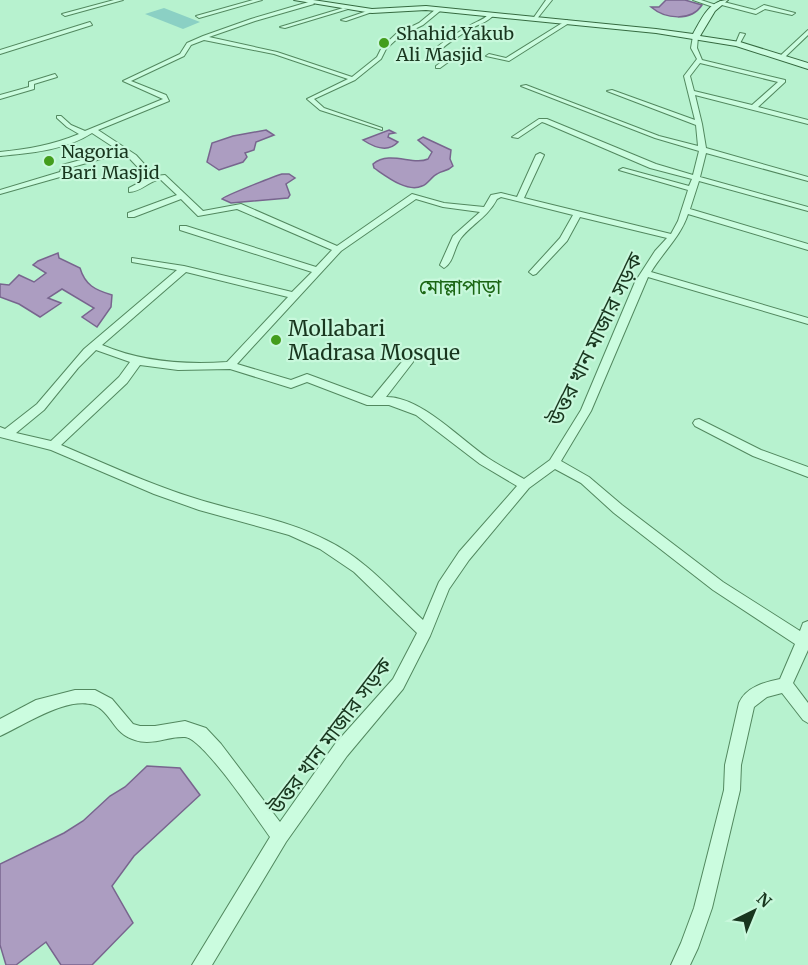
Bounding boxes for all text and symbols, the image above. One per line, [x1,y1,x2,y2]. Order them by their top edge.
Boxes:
place label: Shahid Yakub Ali Masjid [395,22,514,66]
marker: Shahid Yakub Ali Masjid [377,36,391,50]
place label: Nagoria Bari Masjid [61,140,160,184]
marker: Nagoria Bari Masjid [42,154,56,168]
street label: উত্তর খান মাজার সড়ক [541,247,649,431]
district label: মোল্লাপাড়া [419,274,502,299]
place label: Mollabari Madrasa Mosque [288,315,460,366]
marker: Mollabari Madrasa Mosque [269,333,283,347]
street label: উত্তর খান মাজার সড়ক [262,652,398,820]
north arrow [724,881,784,941]
text: N [753,888,776,912]

